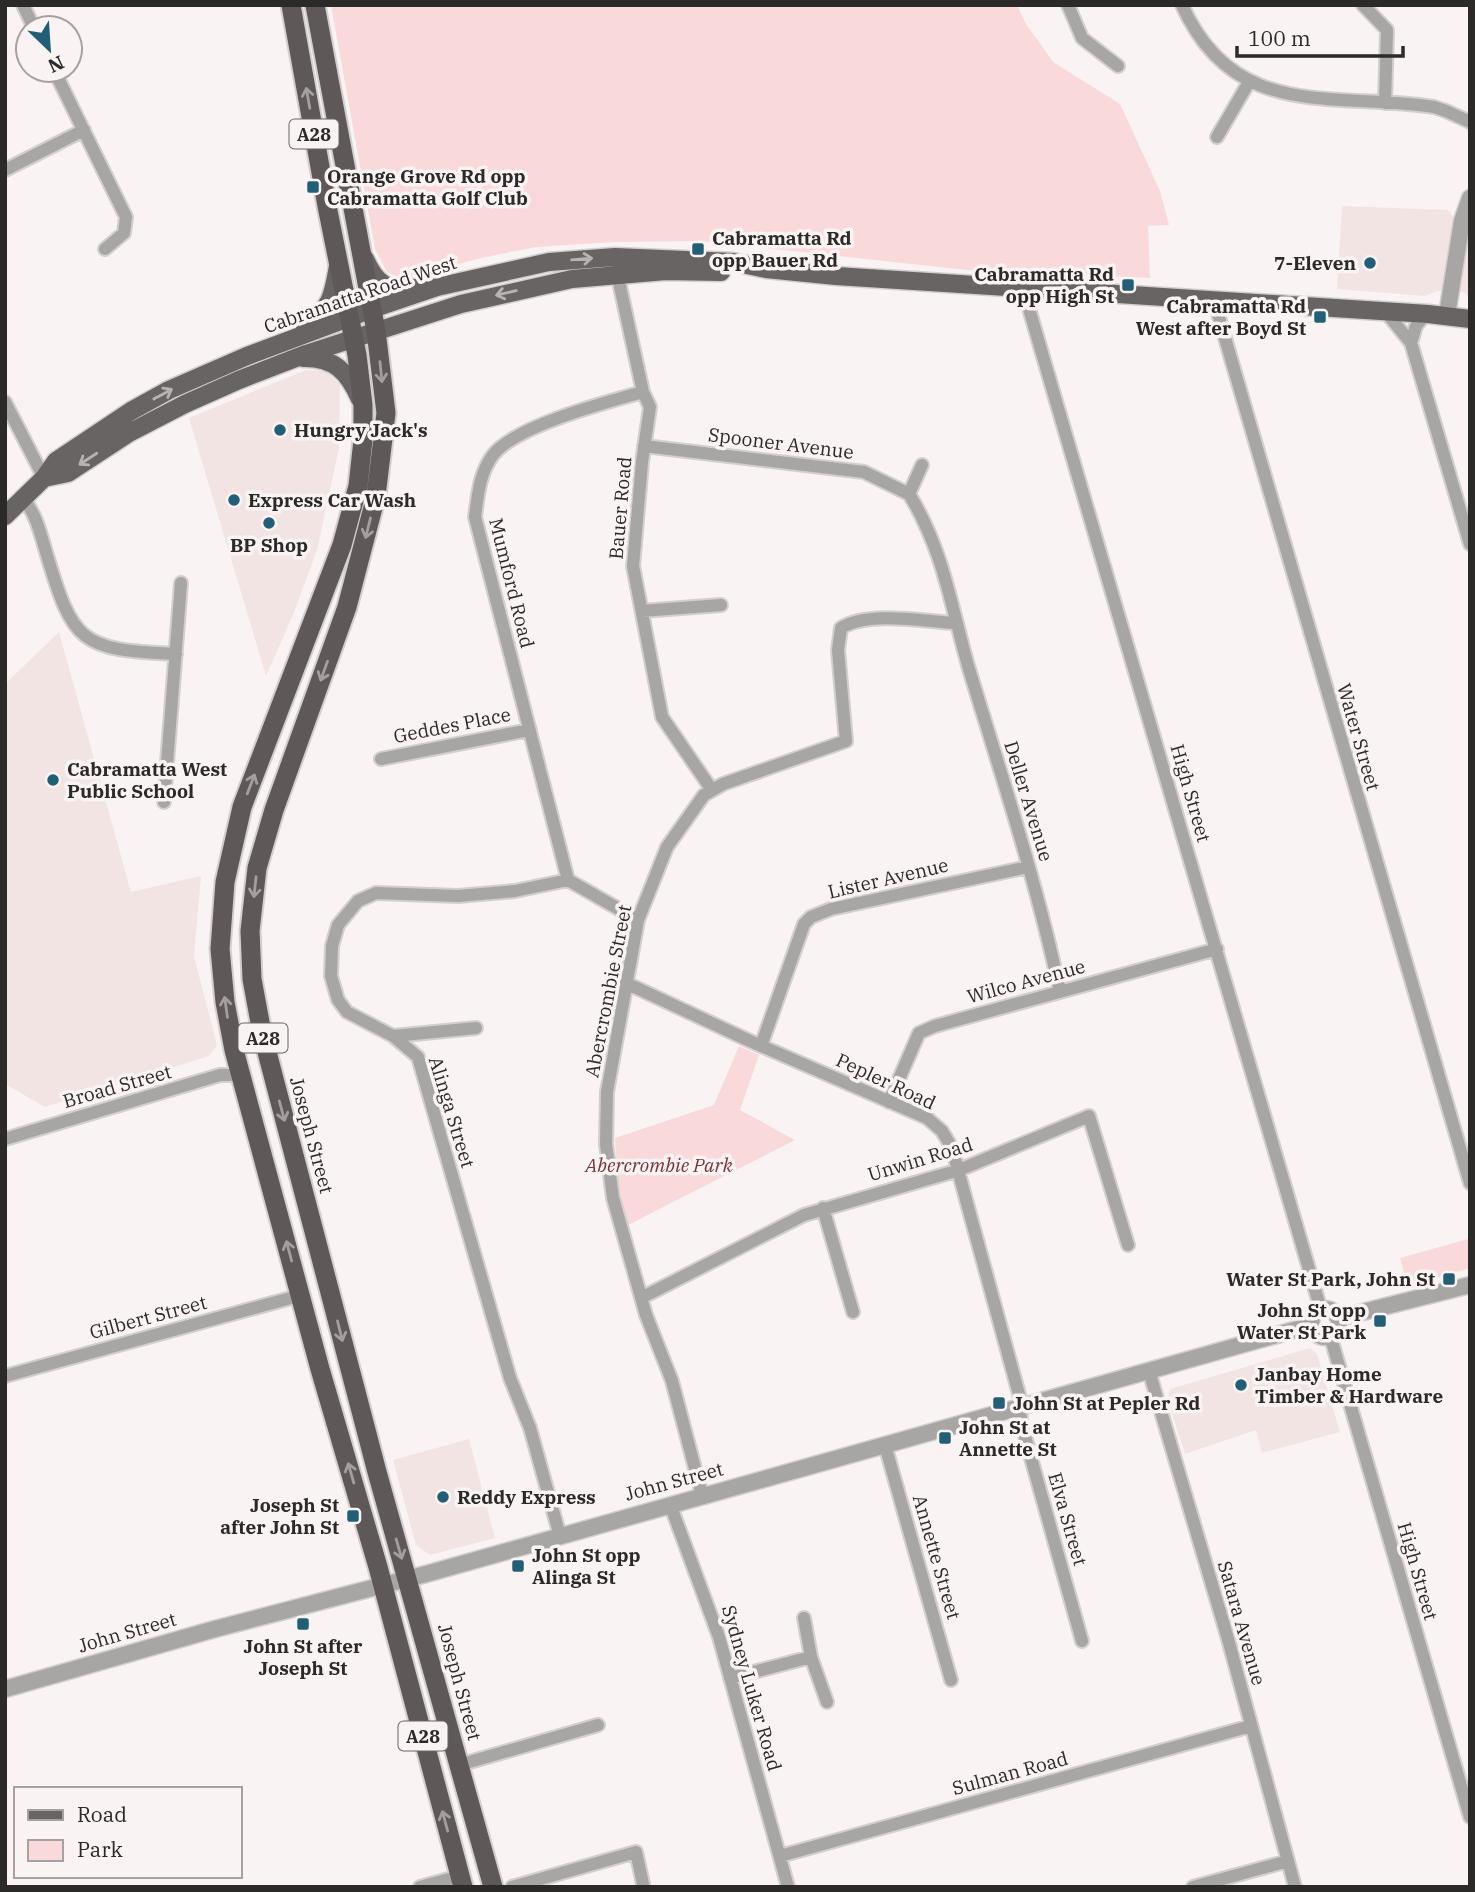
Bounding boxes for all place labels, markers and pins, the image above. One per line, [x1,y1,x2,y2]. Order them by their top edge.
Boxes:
place label: Orange Grove Rd opp Cabramatta Golf Club [327,164,528,210]
marker: Orange Grove Rd opp Cabramatta Golf Club [305,179,321,195]
place label: Cabramatta Rd opp Bauer Rd [712,226,852,272]
marker: Cabramatta Rd opp Bauer Rd [690,241,706,257]
place label: 7-Eleven [1274,251,1356,275]
marker: 7-Eleven [1362,255,1378,271]
place label: Cabramatta Rd opp High St [974,262,1114,308]
marker: Cabramatta Rd opp High St [1120,277,1136,293]
place label: Cabramatta Rd West after Boyd St [1136,294,1306,340]
marker: Cabramatta Rd West after Boyd St [1312,309,1328,325]
place label: Hungry Jack's [294,418,428,442]
marker: Hungry Jack's [272,422,288,438]
place label: Express Car Wash [248,488,416,512]
marker: Express Car Wash [226,492,242,508]
marker: BP Shop [261,515,277,531]
place label: BP Shop [230,533,308,557]
place label: Cabramatta West Public School [67,757,227,803]
marker: Cabramatta West Public School [45,772,61,788]
place label: Water St Park, John St [1226,1267,1435,1291]
marker: Water St Park, John St [1441,1271,1457,1287]
place label: John St opp Water St Park [1237,1298,1366,1344]
marker: John St opp Water St Park [1372,1313,1388,1329]
place label: Janbay Home Timber & Hardware [1255,1362,1443,1408]
marker: Janbay Home Timber & Hardware [1233,1377,1249,1393]
place label: John St at Pepler Rd [1013,1391,1200,1415]
marker: John St at Pepler Rd [991,1395,1007,1411]
place label: John St at Annette St [959,1415,1057,1461]
marker: John St at Annette St [937,1430,953,1446]
place label: Reddy Express [457,1485,596,1509]
marker: Reddy Express [435,1489,451,1505]
place label: Joseph St after John St [220,1493,339,1539]
marker: Joseph St after John St [345,1508,361,1524]
place label: John St opp Alinga St [532,1543,641,1589]
marker: John St opp Alinga St [510,1558,526,1574]
marker: John St after Joseph St [295,1616,311,1632]
place label: John St after Joseph St [244,1634,363,1680]

